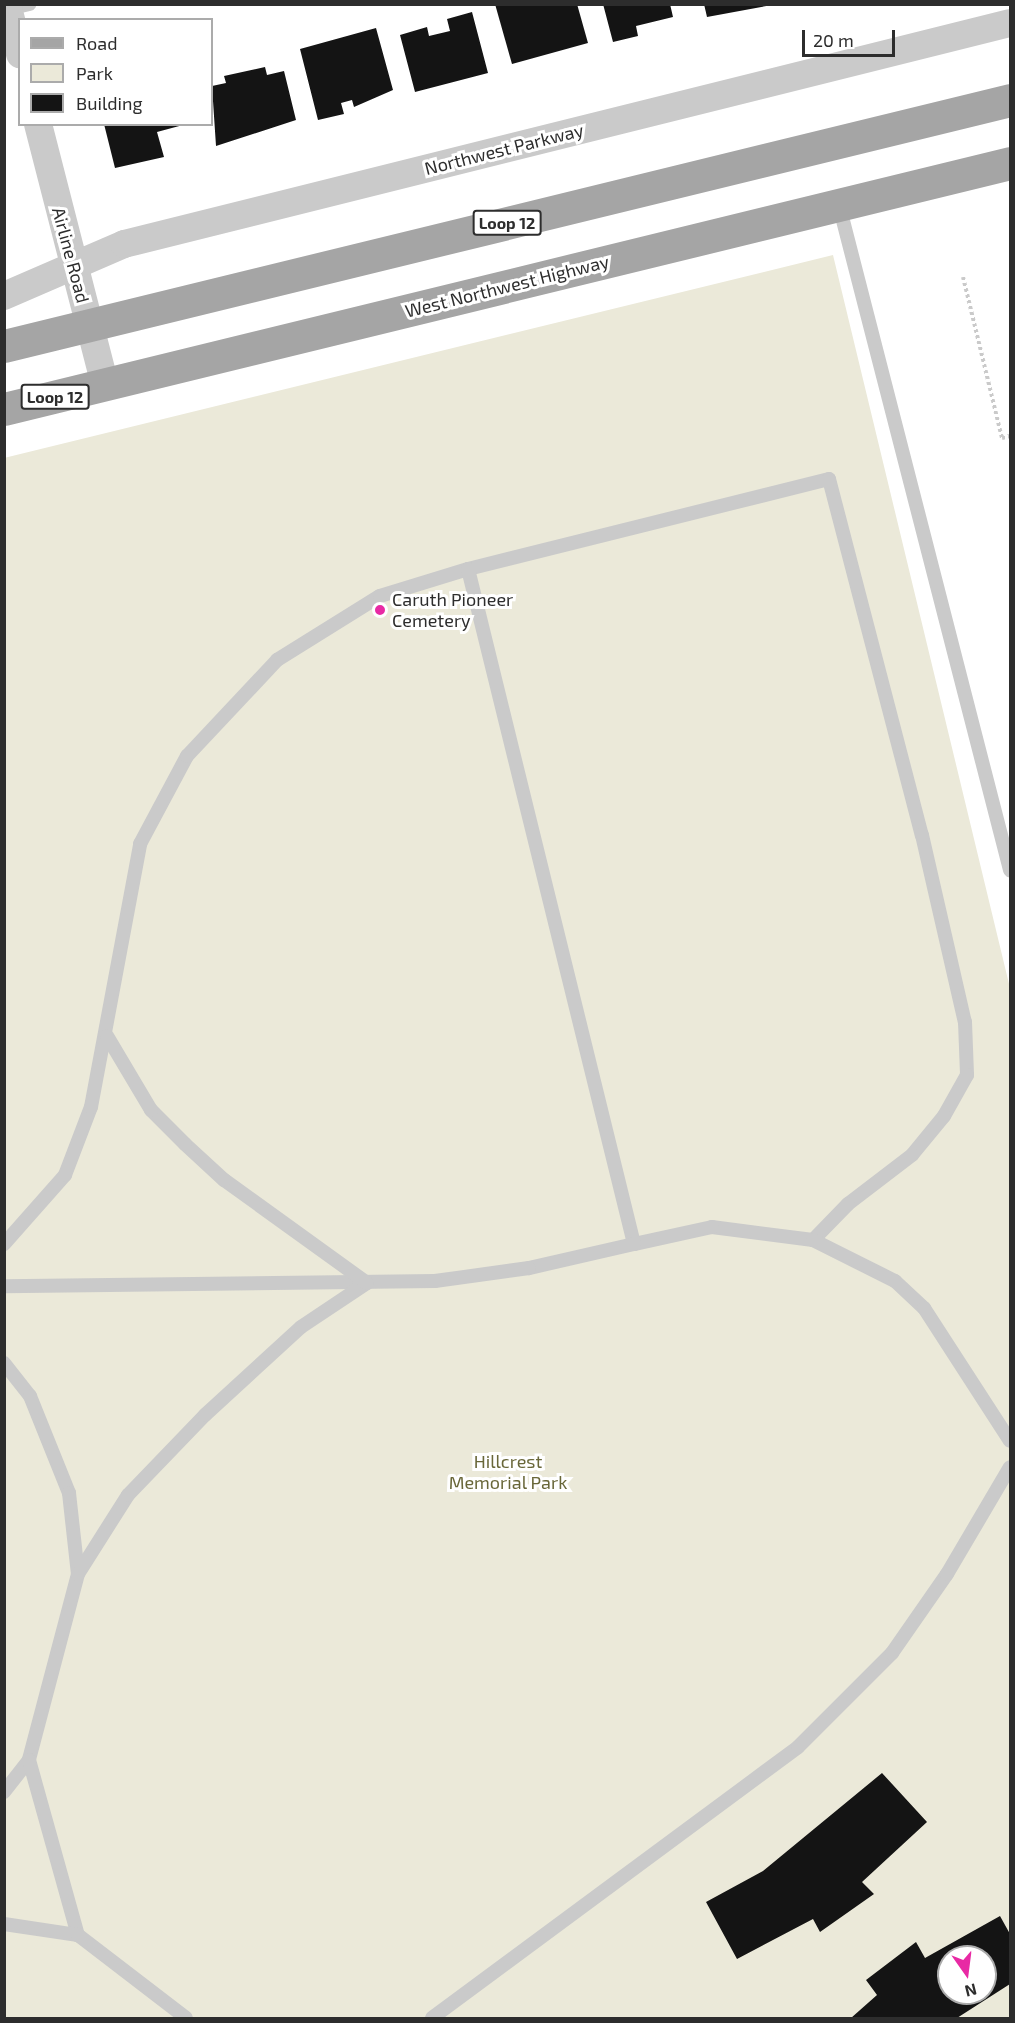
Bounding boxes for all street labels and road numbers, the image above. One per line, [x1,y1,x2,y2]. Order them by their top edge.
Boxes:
street label: Northwest Parkway [422,119,586,179]
street label: Airline Road [48,205,94,305]
road number: Loop 12 [472,210,542,236]
street label: West Northwest Highway [403,250,611,322]
road number: Loop 12 [20,384,90,410]

